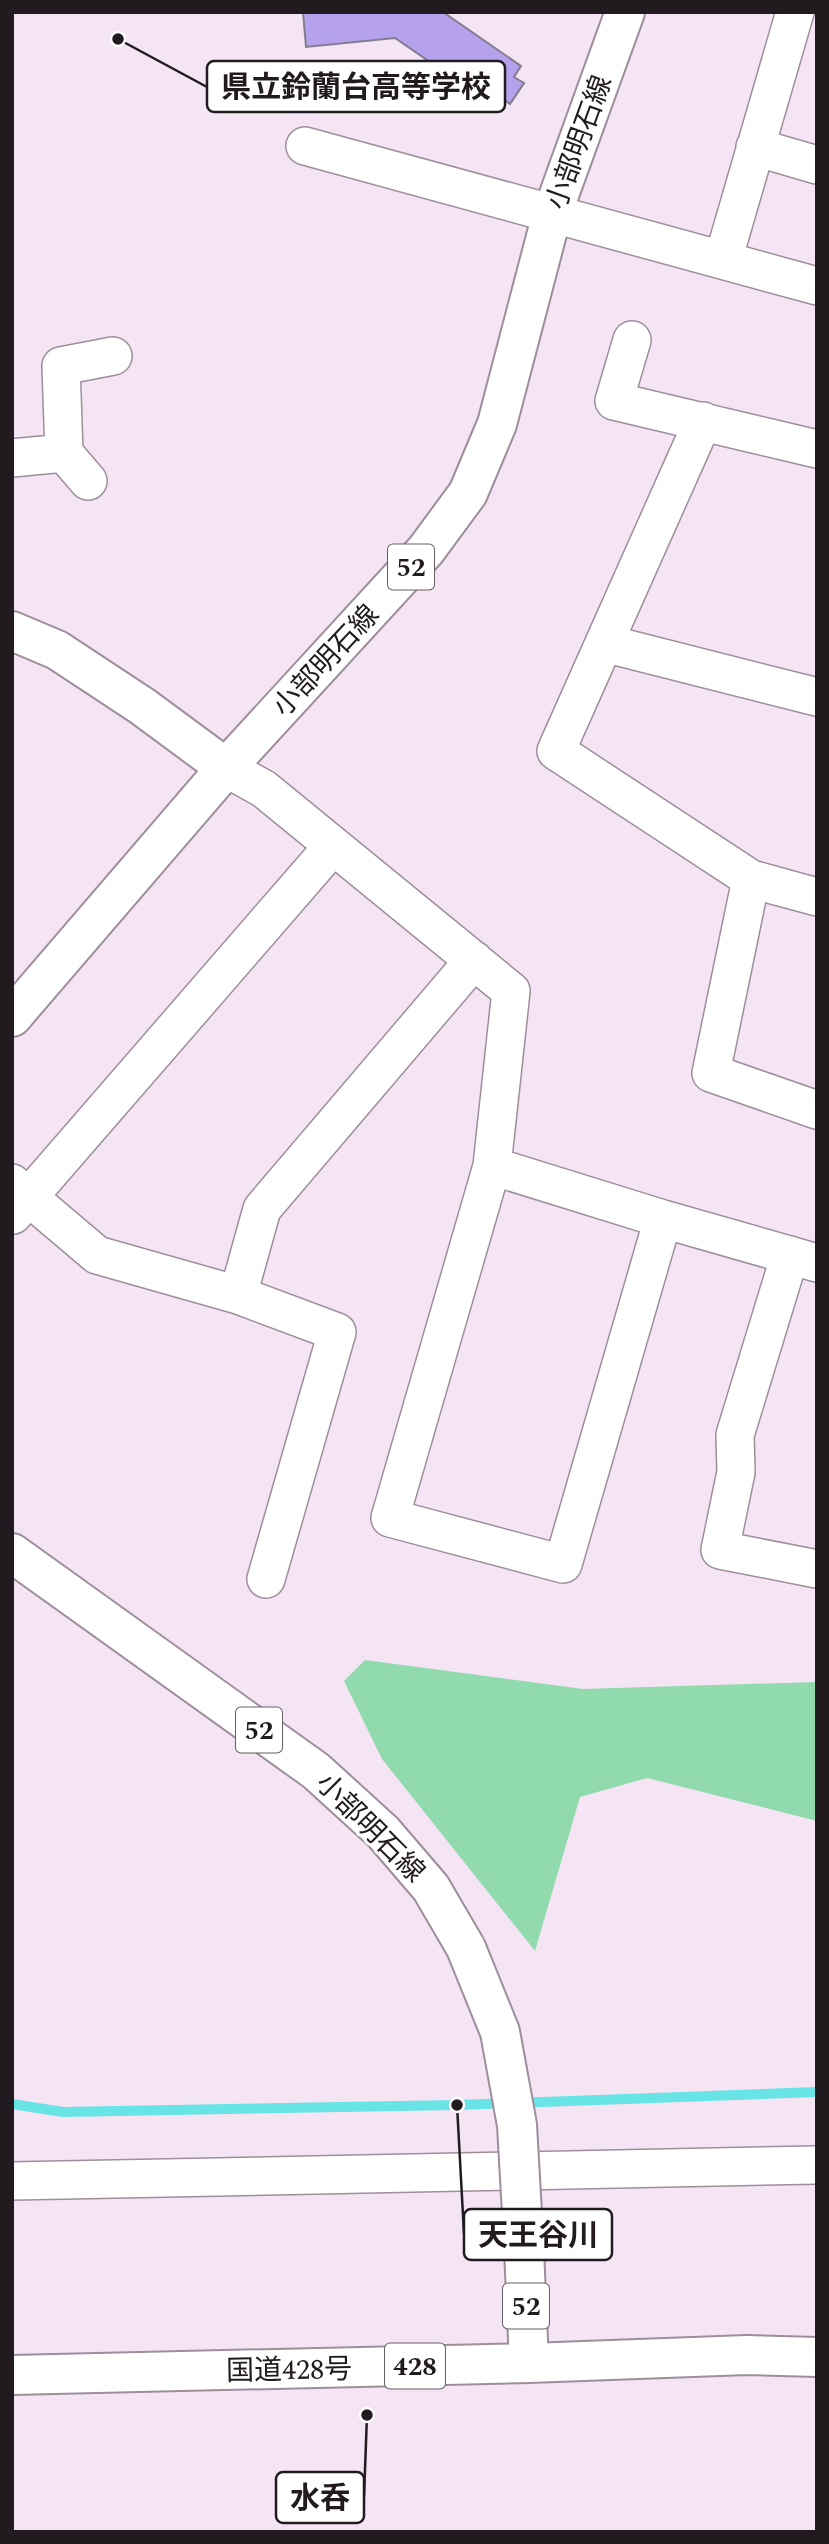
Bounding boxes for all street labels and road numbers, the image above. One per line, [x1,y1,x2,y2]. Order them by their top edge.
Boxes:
street label: 小部明石線 [535,69,624,216]
road number: 52 [388,544,434,590]
street label: 小部明石線 [263,595,390,727]
road number: 52 [236,1708,282,1752]
street label: 小部明石線 [305,1763,435,1893]
road number: 52 [503,2284,549,2328]
road number: 428 [385,2344,445,2388]
street label: 国道428号 [226,2348,352,2393]

